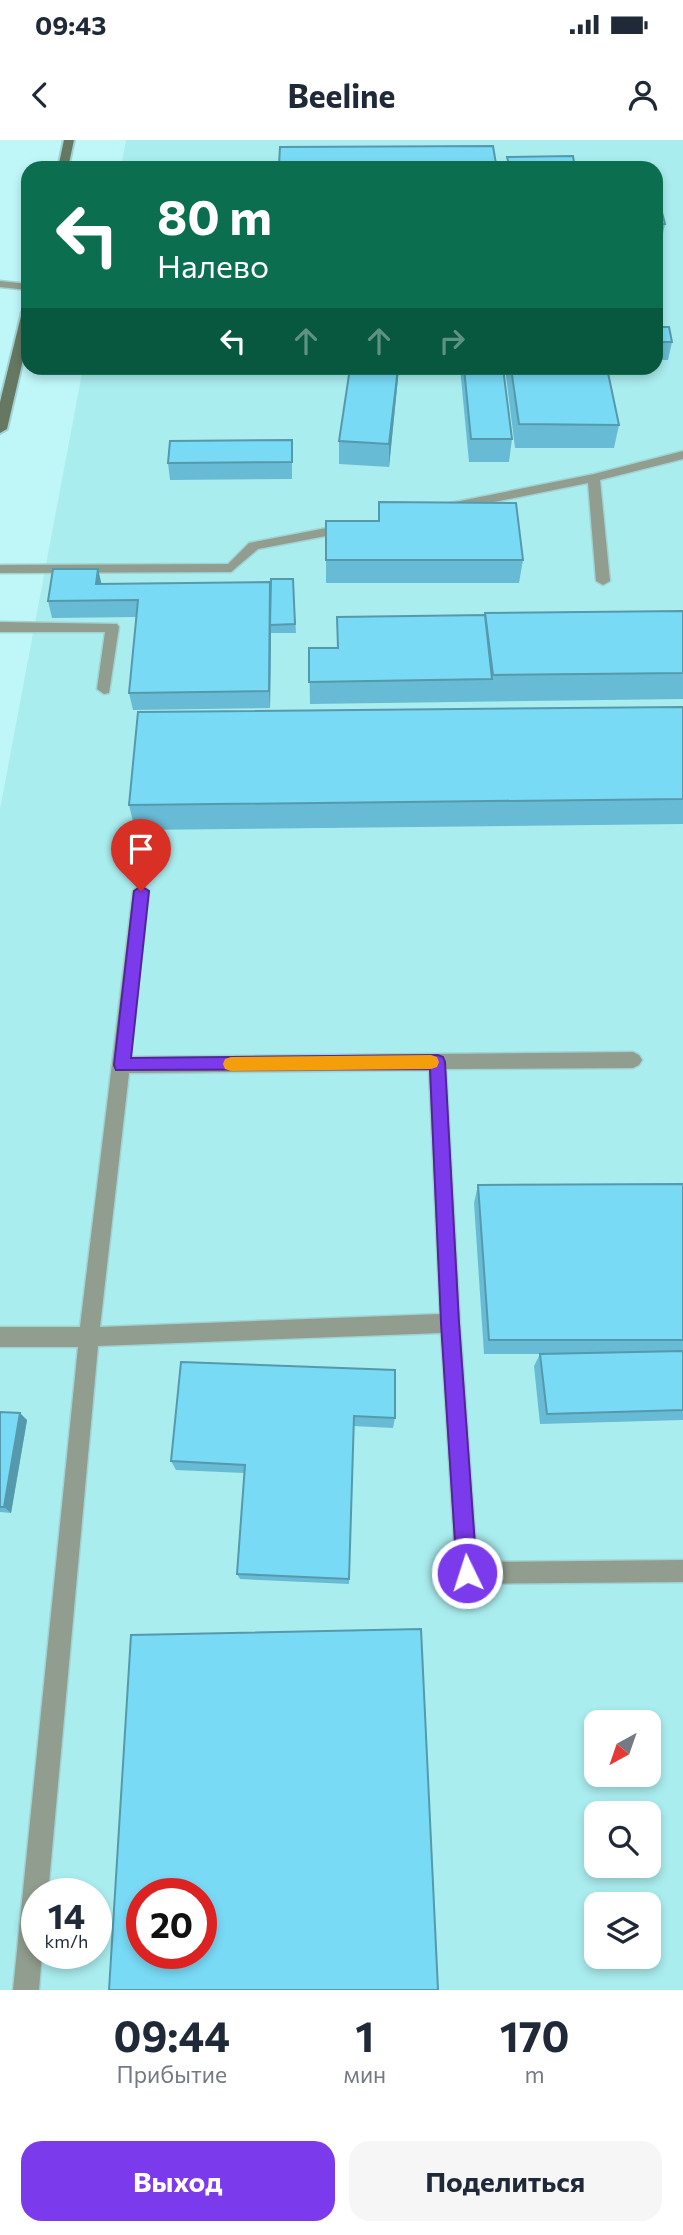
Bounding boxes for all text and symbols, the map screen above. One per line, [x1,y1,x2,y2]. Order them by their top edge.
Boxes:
text: 09:43 [35,9,106,40]
text: Beeline [288,75,395,115]
icon: back [21,76,59,114]
icon: person [624,76,662,114]
text: 80 m [157,185,272,245]
icon: left [42,189,133,280]
text: Налево [157,245,269,285]
icon: left [214,322,252,360]
icon: ahead [287,322,325,360]
icon: ahead [360,322,398,360]
icon: right [433,322,471,360]
pin [111,819,171,891]
icon: arrive [122,830,160,868]
position arrow [430,1536,504,1610]
north arrow [584,1710,662,1787]
map controls [584,1710,661,1969]
button: search [584,1801,661,1878]
speed limit sign: 20 [126,1878,217,1969]
button: layers [584,1892,661,1969]
text: 14 [48,1893,85,1936]
text: km/h [45,1930,88,1952]
text: 09:44 [114,2009,230,2061]
text: 1 [355,2009,374,2061]
text: 170 [500,2009,569,2061]
text: Прибытие [116,2060,227,2088]
text: мин [344,2060,386,2088]
text: m [525,2060,545,2088]
button: Выход [21,2141,335,2221]
button: Поделиться [349,2141,662,2221]

